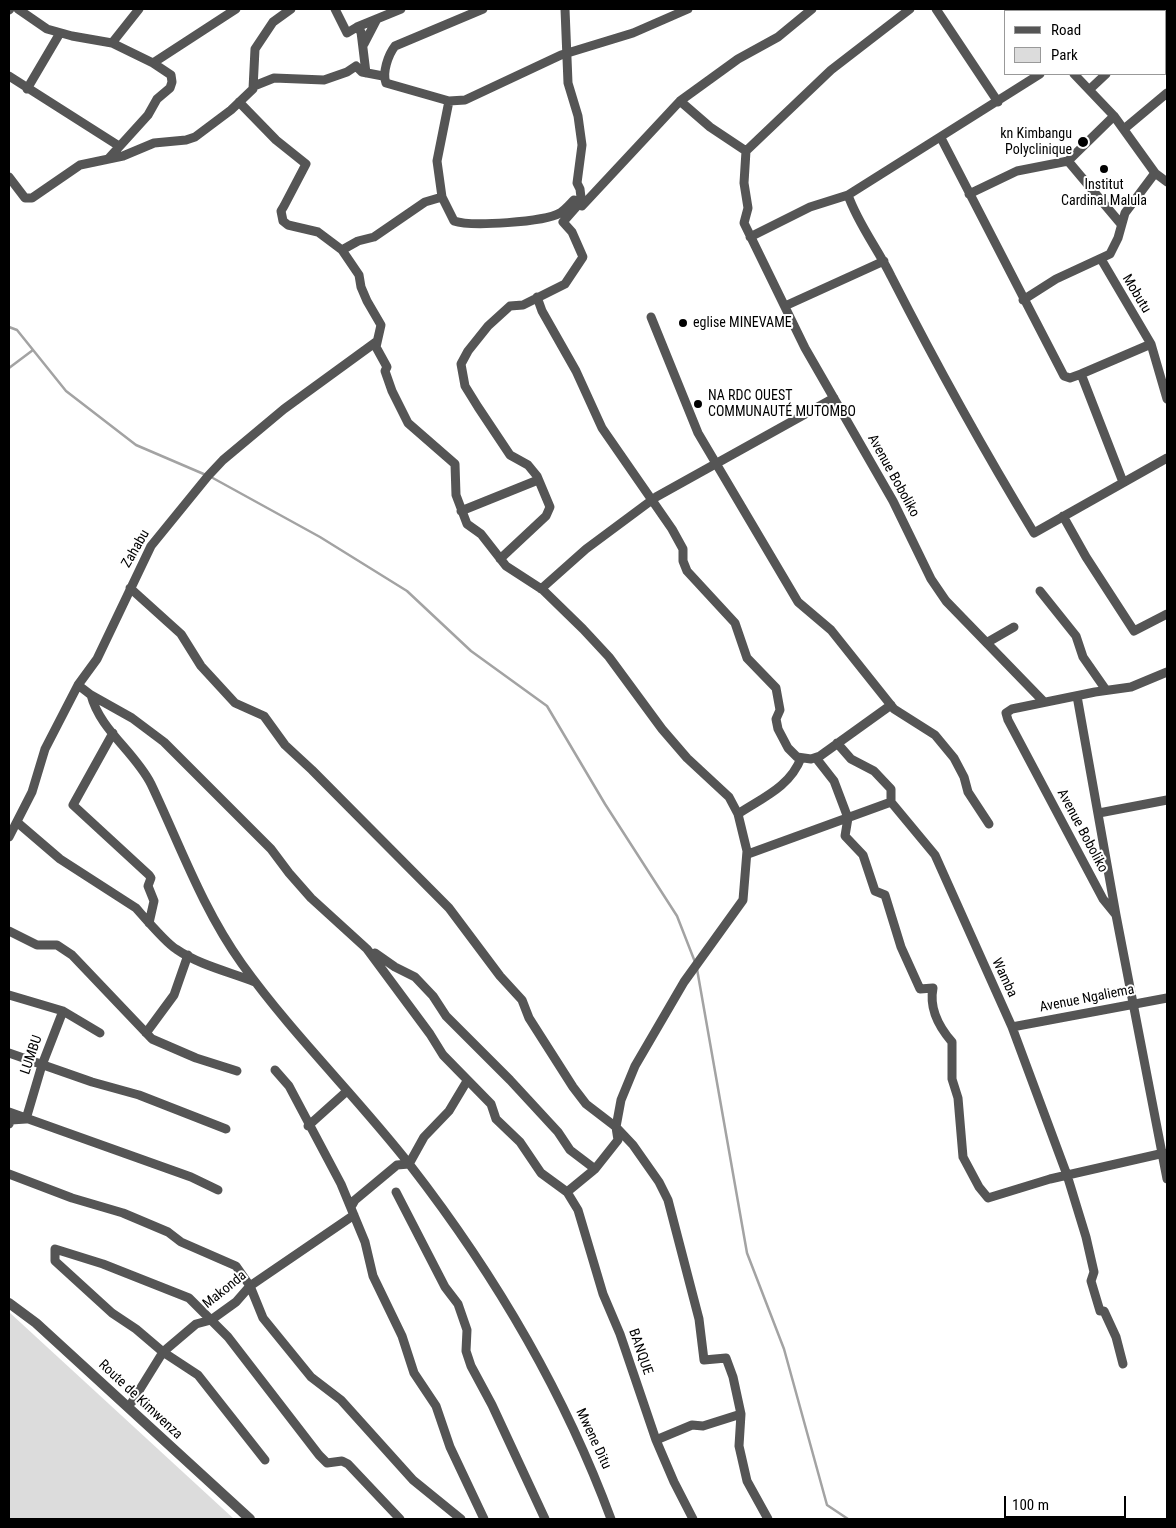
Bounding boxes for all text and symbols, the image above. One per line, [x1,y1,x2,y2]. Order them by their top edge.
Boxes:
legend [1004,10,1166,75]
text: Road [1051,21,1081,39]
text: Park [1051,46,1078,64]
place label: kn Kimbangu Polyclinique [1000,126,1072,158]
marker: kn Kimbangu Polyclinique [1076,135,1090,149]
marker: Institut Cardinal Malula [1098,163,1110,175]
place label: Institut Cardinal Malula [1061,177,1147,210]
street label: Mobutu [1118,272,1154,316]
place label: eglise MINEVAME [693,315,792,331]
marker: eglise MINEVAME [677,317,689,329]
place label: NA RDC OUEST COMMUNAUTÉ MUTOMBO [708,388,856,421]
marker: NA RDC OUEST COMMUNAUTÉ MUTOMBO [692,398,704,410]
street label: Avenue Boboliko [863,432,923,520]
street label: Zahabu [118,527,154,571]
street label: Avenue Boboliko [1053,786,1111,876]
street label: Wamba [988,956,1020,1000]
street label: Avenue Ngaliema [1038,982,1136,1016]
street label: LUMBU [18,1033,46,1077]
street label: Makonda [200,1267,250,1313]
street label: BANQUE [624,1327,656,1377]
street label: Route de Kimwenza [95,1357,185,1443]
street label: Mwene Ditu [572,1406,614,1472]
scale bar [1006,1486,1128,1518]
text: 100 m [1012,1496,1049,1514]

